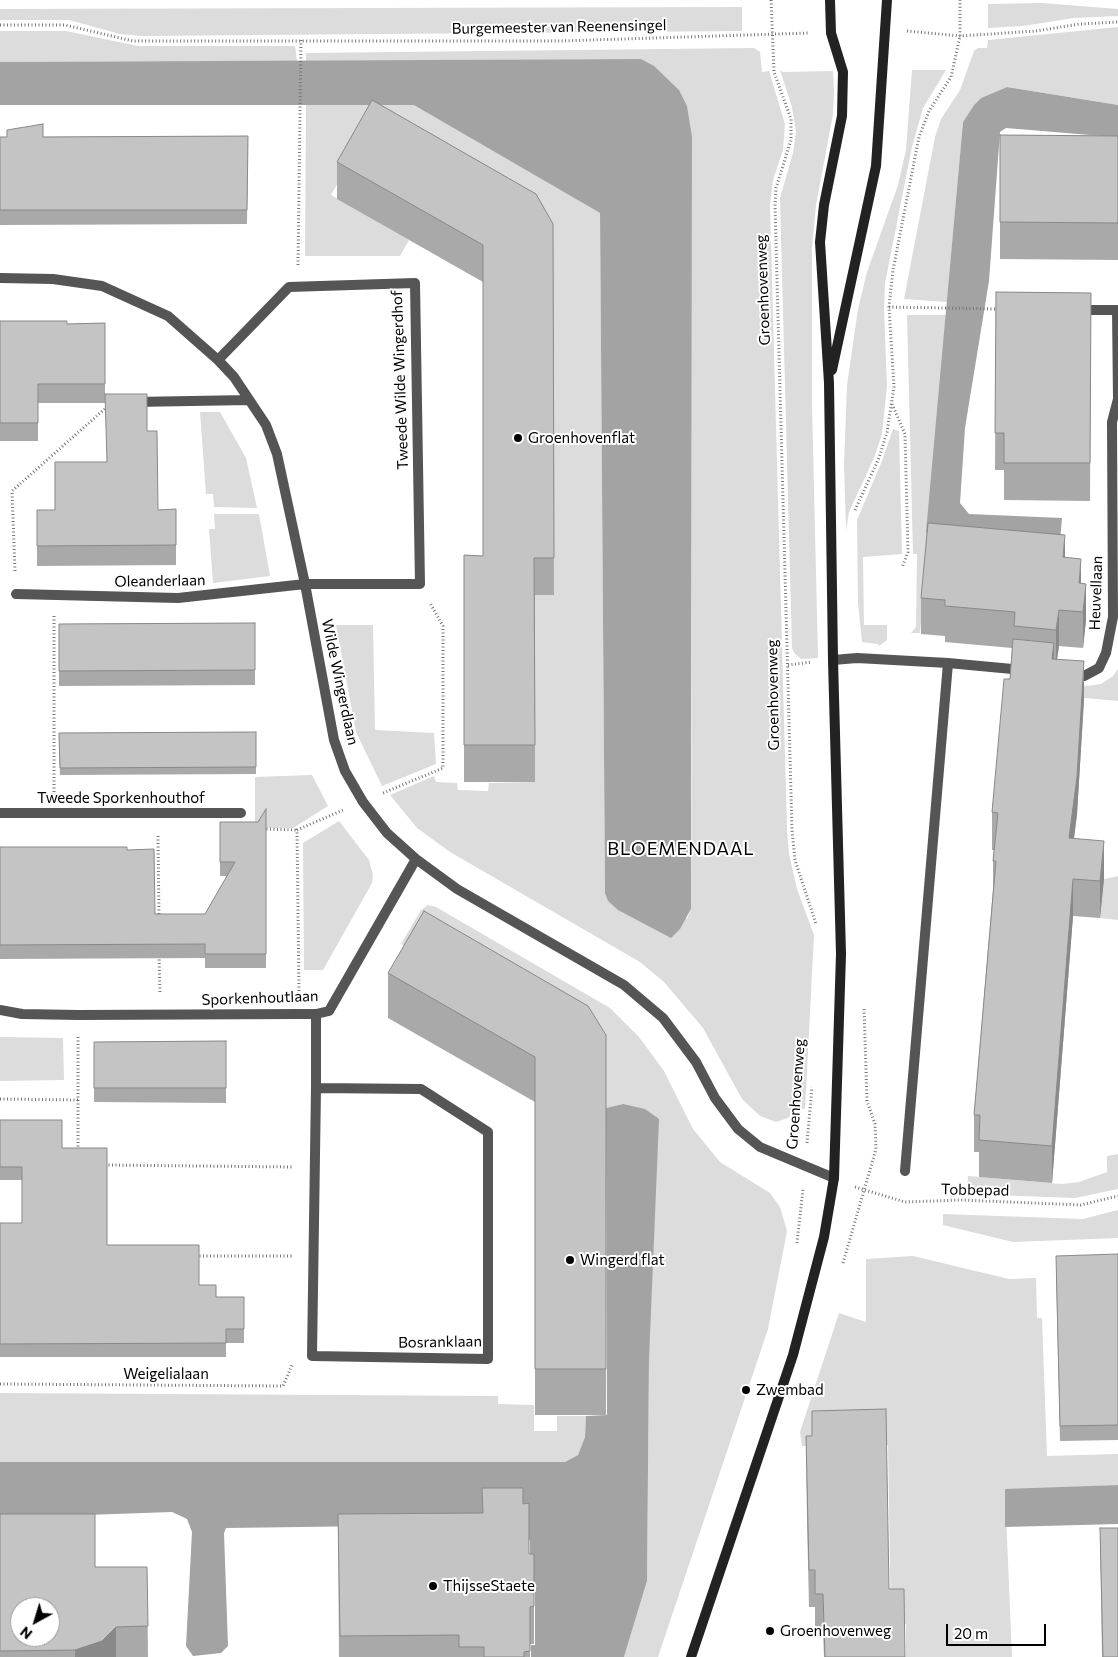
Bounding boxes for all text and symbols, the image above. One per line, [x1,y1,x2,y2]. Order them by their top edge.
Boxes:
street label: Burgemeester van Reenensingel [451,16,667,38]
street label: Groenhovenweg [752,234,774,346]
street label: Tweede Wilde Wingerdhof [388,290,412,470]
place label: Groenhovenflat [528,429,635,447]
marker: Groenhovenflat [512,432,524,444]
street label: Heuvellaan [1086,555,1106,631]
street label: Oleanderlaan [114,571,206,591]
street label: Wilde Wingerdlaan [318,617,362,747]
street label: Groenhovenweg [763,639,783,751]
street label: Tweede Sporkenhouthof [37,789,205,807]
district label: BLOEMENDAAL [606,838,756,860]
street label: Sporkenhoutlaan [201,987,319,1009]
street label: Groenhovenweg [783,1038,809,1150]
street label: Tobbepad [941,1180,1009,1200]
place label: Wingerd flat [580,1251,665,1269]
marker: Wingerd flat [564,1254,576,1266]
street label: Bosranklaan [398,1332,482,1352]
street label: Weigelialaan [123,1365,209,1383]
place label: Zwembad [756,1381,824,1399]
marker: Zwembad [740,1384,752,1396]
place label: ThijsseStaete [443,1577,535,1595]
marker: ThijsseStaete [427,1580,439,1592]
north arrow [10,1597,60,1647]
scale bar [948,1614,1048,1646]
place label: Groenhovenweg [780,1622,891,1640]
text: N [16,1623,35,1643]
text: 20 m [954,1624,988,1642]
marker: Groenhovenweg [764,1625,776,1637]

